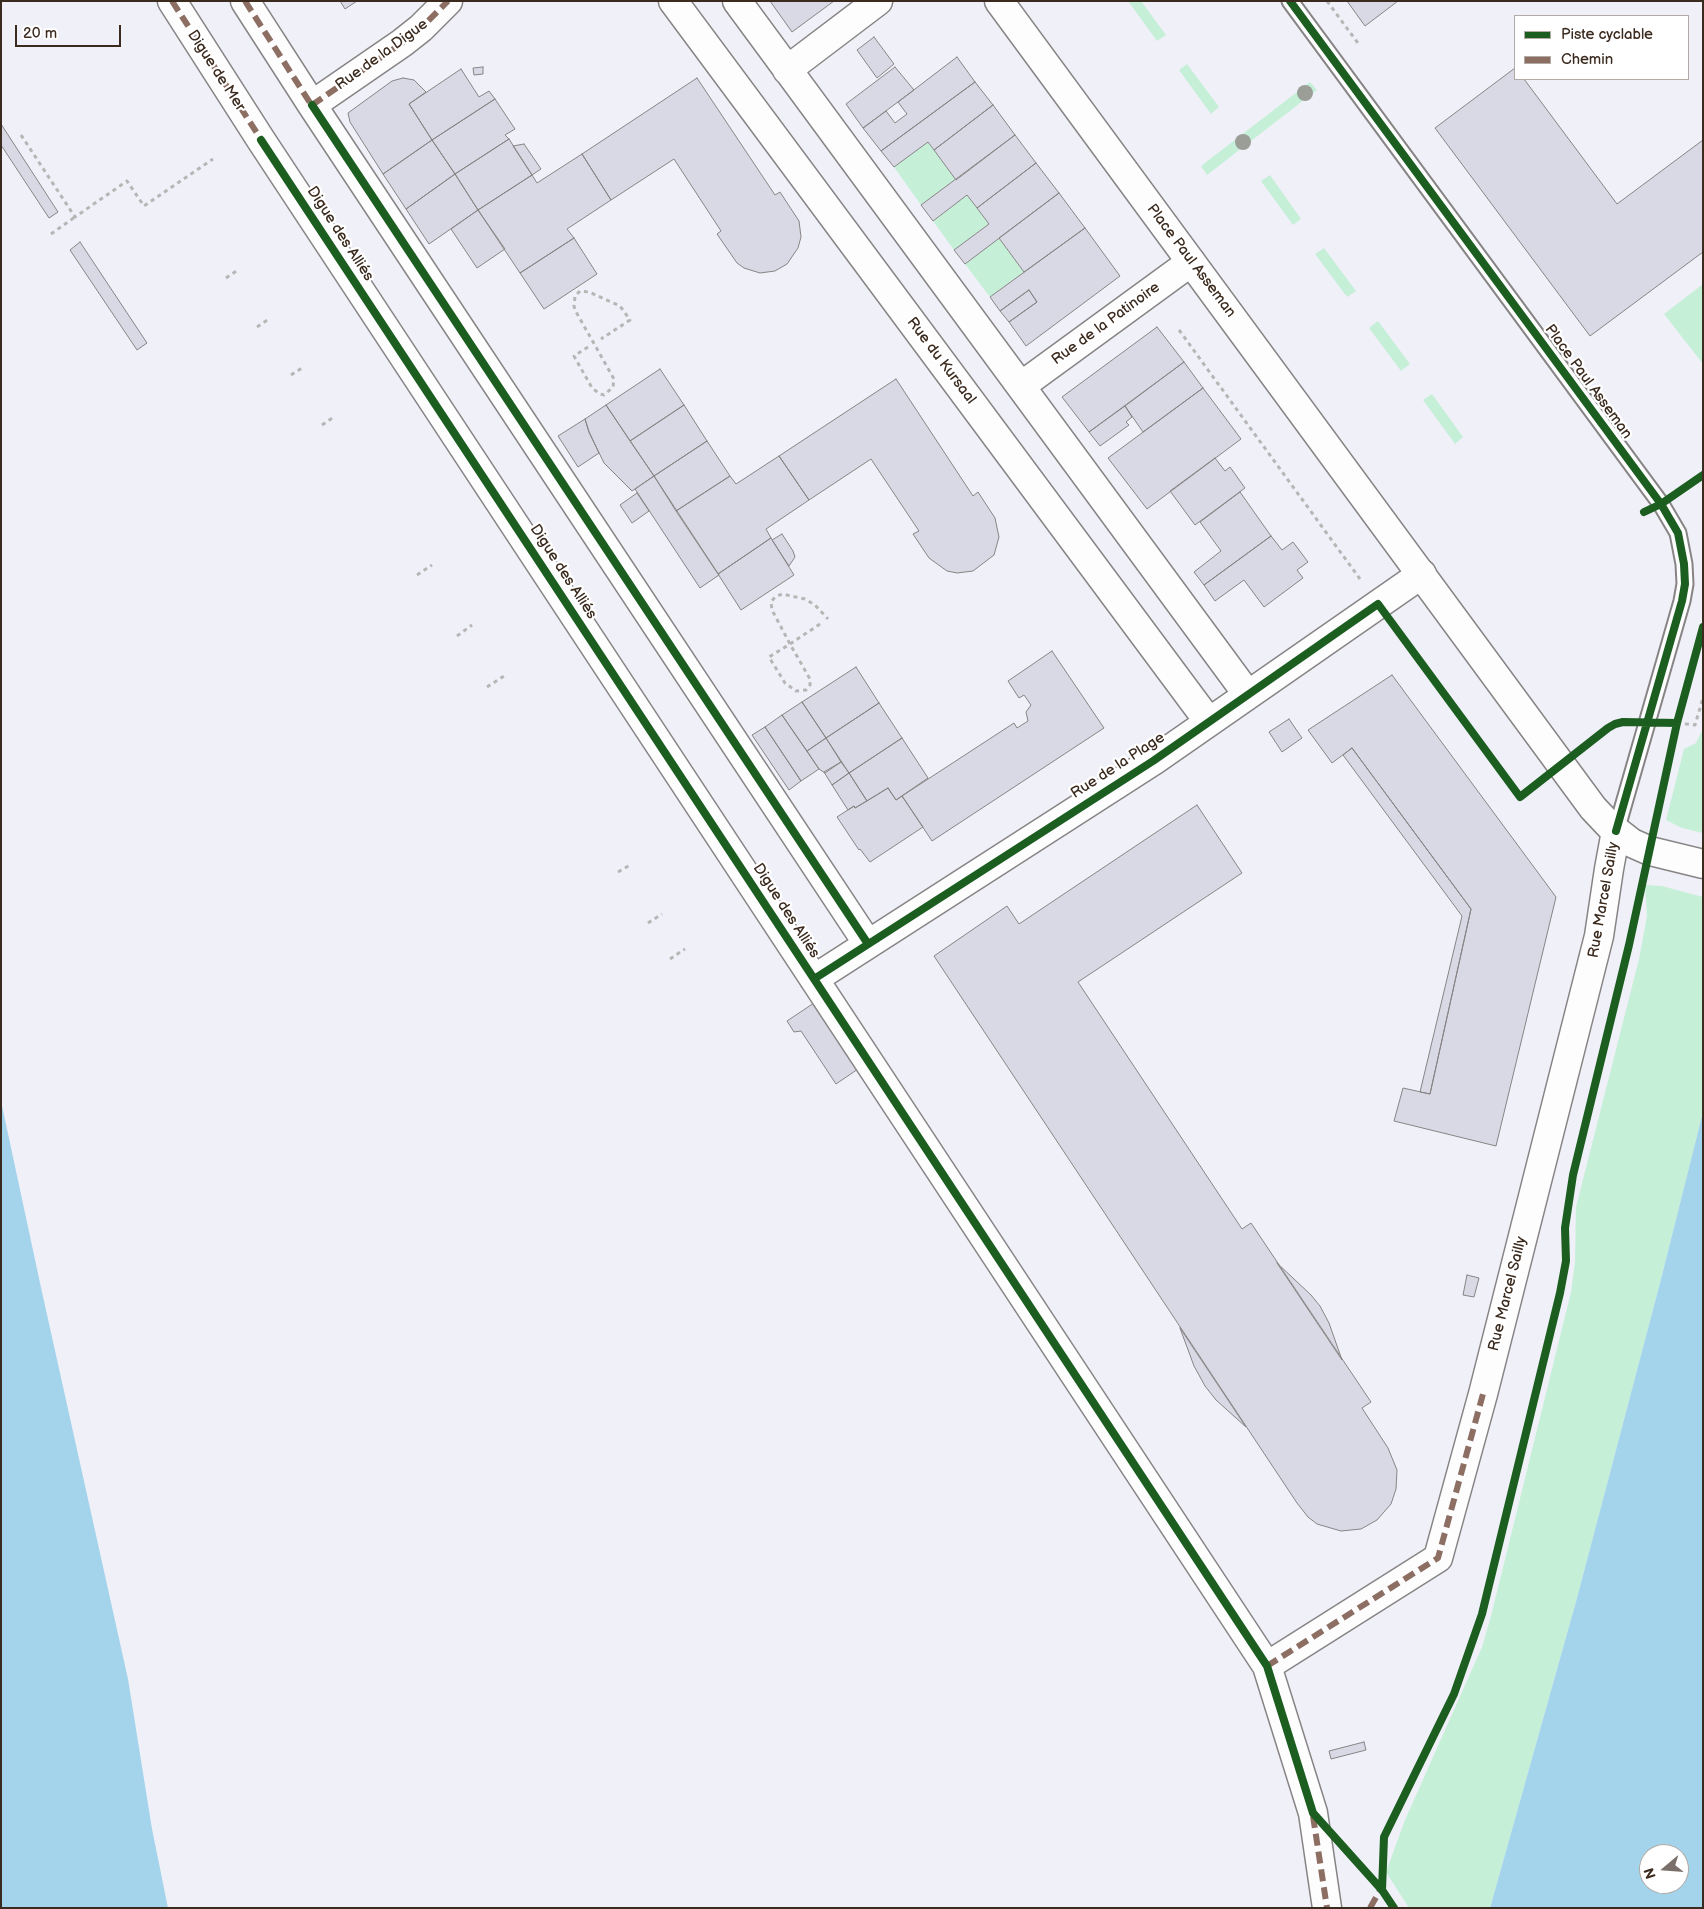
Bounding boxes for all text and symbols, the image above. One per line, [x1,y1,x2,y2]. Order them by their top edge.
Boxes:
scale bar [18,15,124,47]
street label: Rue de la Digue [332,15,432,95]
legend [1514,15,1689,80]
text: 20 m [23,24,57,43]
text: Piste cyclable [1561,25,1653,44]
street label: Digue de Mer [183,27,249,115]
text: Chemin [1561,50,1613,69]
street label: Digue des Alliés [303,183,377,285]
street label: Place Paul Asseman [1143,201,1239,321]
street label: Rue de la Patinoire [1048,279,1164,369]
street label: Rue du Kursaal [903,314,979,408]
street label: Place Paul Asseman [1540,321,1636,443]
street label: Digue des Alliés [526,521,600,623]
street label: Rue de la Plage [1068,729,1168,803]
street label: Rue Marcel Sailly [1585,841,1623,959]
street label: Digue des Alliés [749,860,823,962]
street label: Rue Marcel Sailly [1485,1235,1531,1353]
north arrow [1639,1844,1689,1894]
text: N [1641,1866,1660,1881]

